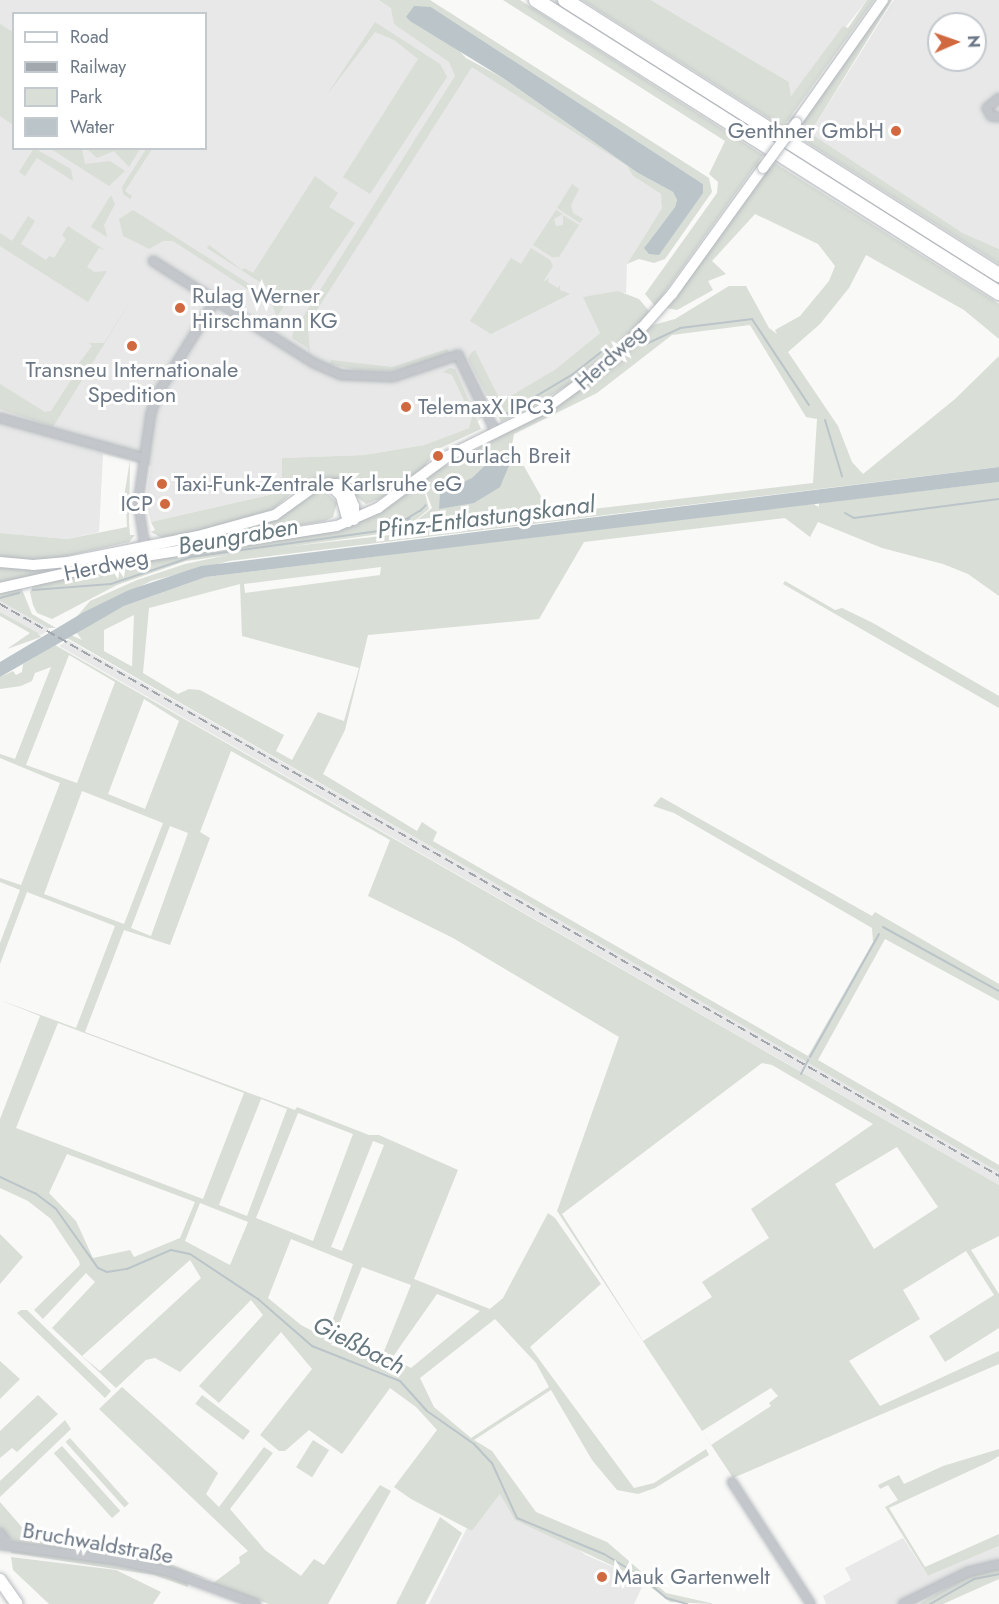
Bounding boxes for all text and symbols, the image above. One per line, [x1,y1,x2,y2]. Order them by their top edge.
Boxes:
legend [12,12,207,150]
north arrow [927,12,987,72]
text: Road [70,24,109,50]
text: N [962,35,985,48]
text: Railway [70,54,126,80]
text: Park [70,84,102,110]
text: Water [70,114,114,140]
place label: Genthner GmbH [728,118,884,144]
marker: Genthner GmbH [889,124,903,138]
place label: Rulag Werner Hirschmann KG [192,282,338,334]
marker: Rulag Werner Hirschmann KG [173,301,187,315]
street label: Herdweg [569,319,651,395]
marker: Transneu Internationale Spedition [125,339,139,353]
place label: Transneu Internationale Spedition [26,356,238,408]
place label: TelemaxX IPC3 [418,394,554,420]
marker: TelemaxX IPC3 [399,400,413,414]
place label: Durlach Breit [450,443,570,469]
marker: Durlach Breit [431,449,445,463]
place label: Taxi-Funk-Zentrale Karlsruhe eG [174,471,462,497]
marker: Taxi-Funk-Zentrale Karlsruhe eG [155,477,169,491]
water label: Pfinz-Entlastungskanal [376,489,596,545]
place label: ICP [120,491,153,517]
marker: ICP [158,497,172,511]
water label: Beungraben [176,511,300,561]
street label: Herdweg [61,543,151,587]
water label: Gießbach [308,1310,410,1380]
street label: Bruchwaldstraße [21,1517,175,1569]
place label: Mauk Gartenwelt [614,1564,770,1590]
marker: Mauk Gartenwelt [595,1570,609,1584]

